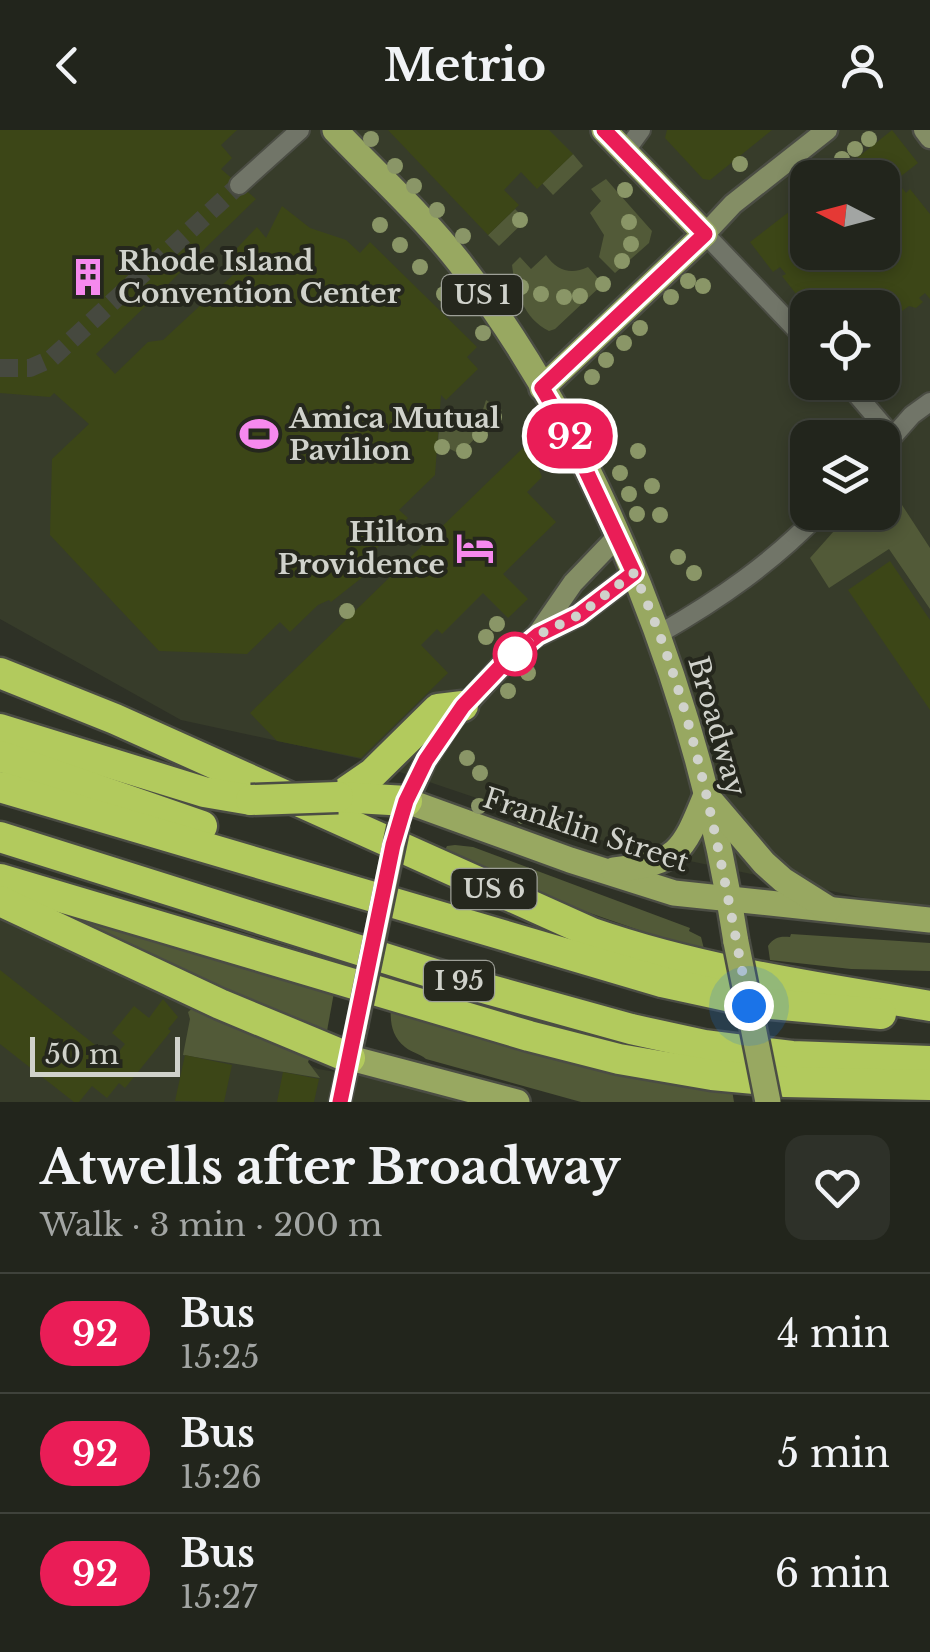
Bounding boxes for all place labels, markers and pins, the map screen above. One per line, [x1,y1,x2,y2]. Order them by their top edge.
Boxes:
place label: Rhode Island Convention Center [118,244,401,311]
building icon: Rhode Island Convention Center [67,256,109,298]
place label: Amica Mutual Pavilion [288,401,500,468]
sports icon: Amica Mutual Pavilion [238,413,280,455]
place label: Hilton Providence [277,515,445,582]
hotel icon: Hilton Providence [454,527,496,569]
unlabelled marker [494,633,536,675]

